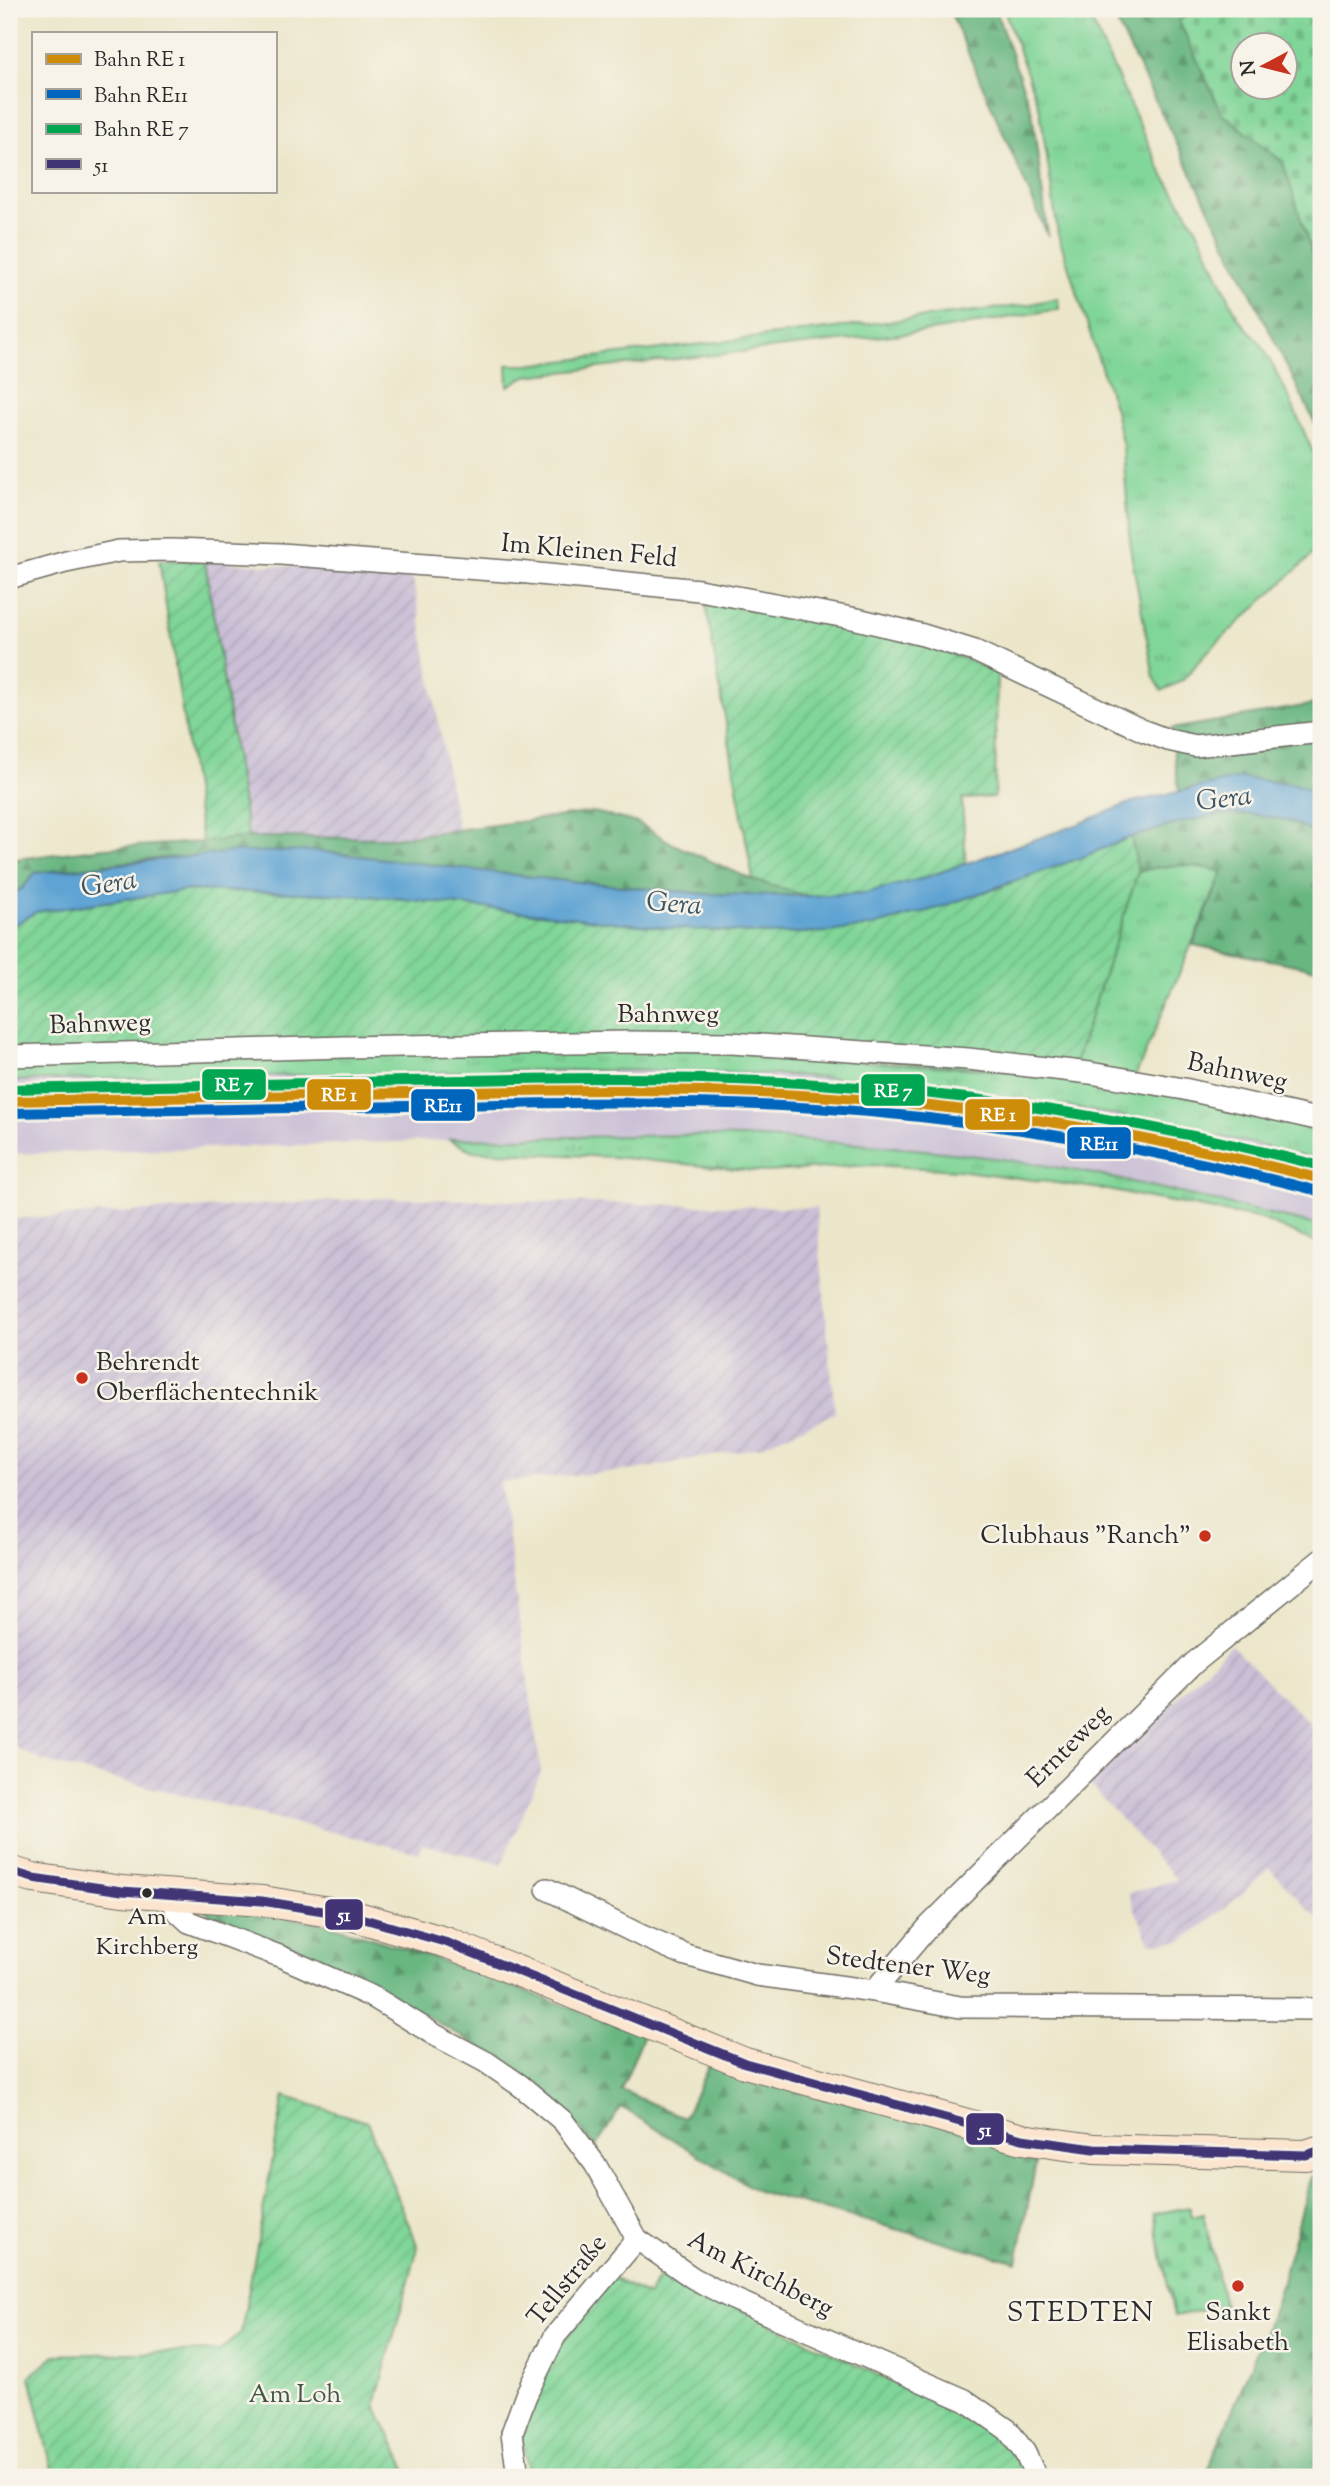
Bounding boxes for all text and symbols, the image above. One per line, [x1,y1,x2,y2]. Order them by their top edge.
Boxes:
legend [32,32,276,192]
north arrow [1228,32,1298,102]
text: Bahn RE 1 [94,46,186,76]
text: N [1235,59,1264,77]
text: Bahn RE11 [94,82,188,112]
text: Bahn RE 7 [94,116,189,146]
text: 51 [93,152,108,182]
street label: Im Kleinen Feld [499,526,679,578]
water label: Gera [1194,777,1254,823]
water label: Gera [78,861,140,909]
water label: Gera [645,883,703,927]
street label: Bahnweg [617,997,719,1034]
street label: Bahnweg [49,1005,151,1045]
street label: Bahnweg [1183,1044,1291,1102]
line badge: RE 7 [201,1068,267,1101]
text: RE 7 [215,1073,254,1100]
line badge: RE 7 [860,1073,926,1107]
line badge: RE 1 [306,1078,372,1111]
text: RE 7 [874,1079,913,1106]
text: RE 1 [321,1083,357,1110]
line badge: RE11 [410,1088,476,1122]
text: RE11 [424,1094,463,1121]
line badge: RE 1 [964,1098,1031,1131]
text: RE 1 [980,1103,1016,1130]
line badge: RE11 [1066,1126,1132,1160]
text: RE11 [1080,1132,1119,1159]
place label: Behrendt Oberflächentechnik [96,1345,319,1412]
marker: Behrendt Oberflächentechnik [74,1370,90,1386]
place label: Clubhaus "Ranch" [980,1518,1191,1555]
marker: Clubhaus "Ranch" [1197,1528,1213,1544]
street label: Ernteweg [1019,1697,1119,1797]
marker: Am Kirchberg [140,1886,154,1900]
line badge: 51 [324,1898,364,1931]
place label: Am Kirchberg [96,1901,199,1965]
text: 51 [336,1903,351,1930]
street label: Stedtener Weg [824,1939,992,1995]
line badge: 51 [965,2112,1005,2146]
text: 51 [977,2118,992,2145]
street label: Am Kirchberg [681,2222,839,2328]
street label: Tellstraße [519,2227,617,2335]
marker: Sankt Elisabeth [1230,2278,1246,2294]
district label: STEDTEN [1007,2294,1155,2334]
place label: Sankt Elisabeth [1187,2295,1289,2362]
park label: Am Loh [248,2377,342,2414]

